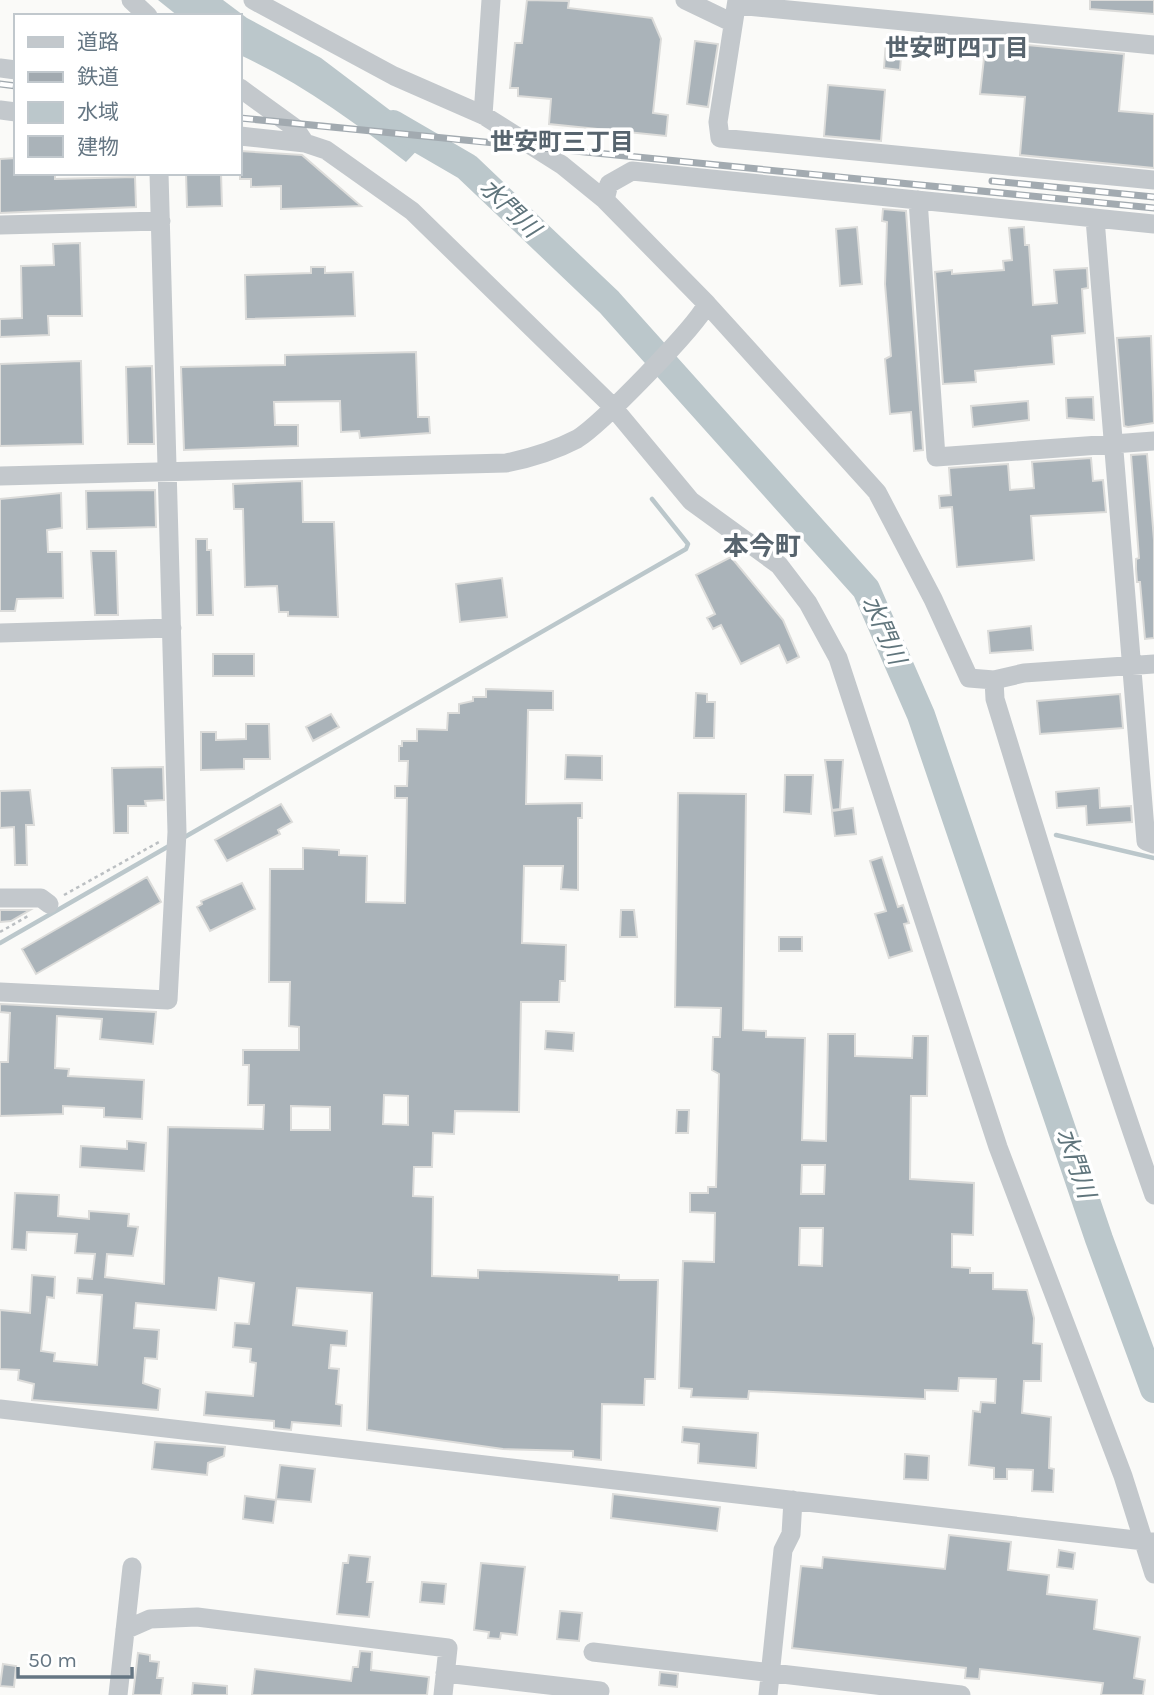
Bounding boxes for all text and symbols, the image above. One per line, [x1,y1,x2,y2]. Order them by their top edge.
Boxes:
legend [14,14,242,175]
text: 道路 [77,30,119,54]
district label: 世安町四丁目 [885,34,1029,62]
text: 鉄道 [77,65,119,89]
text: 水域 [77,100,119,124]
district label: 世安町三丁目 [490,128,634,156]
text: 建物 [77,135,119,159]
water label: 水門川 [474,173,548,245]
district label: 本今町 [723,531,801,562]
water label: 水門川 [857,591,913,671]
water label: 水門川 [1051,1124,1102,1204]
scale bar [18,1636,131,1680]
text: 50 m [28,1648,77,1672]

